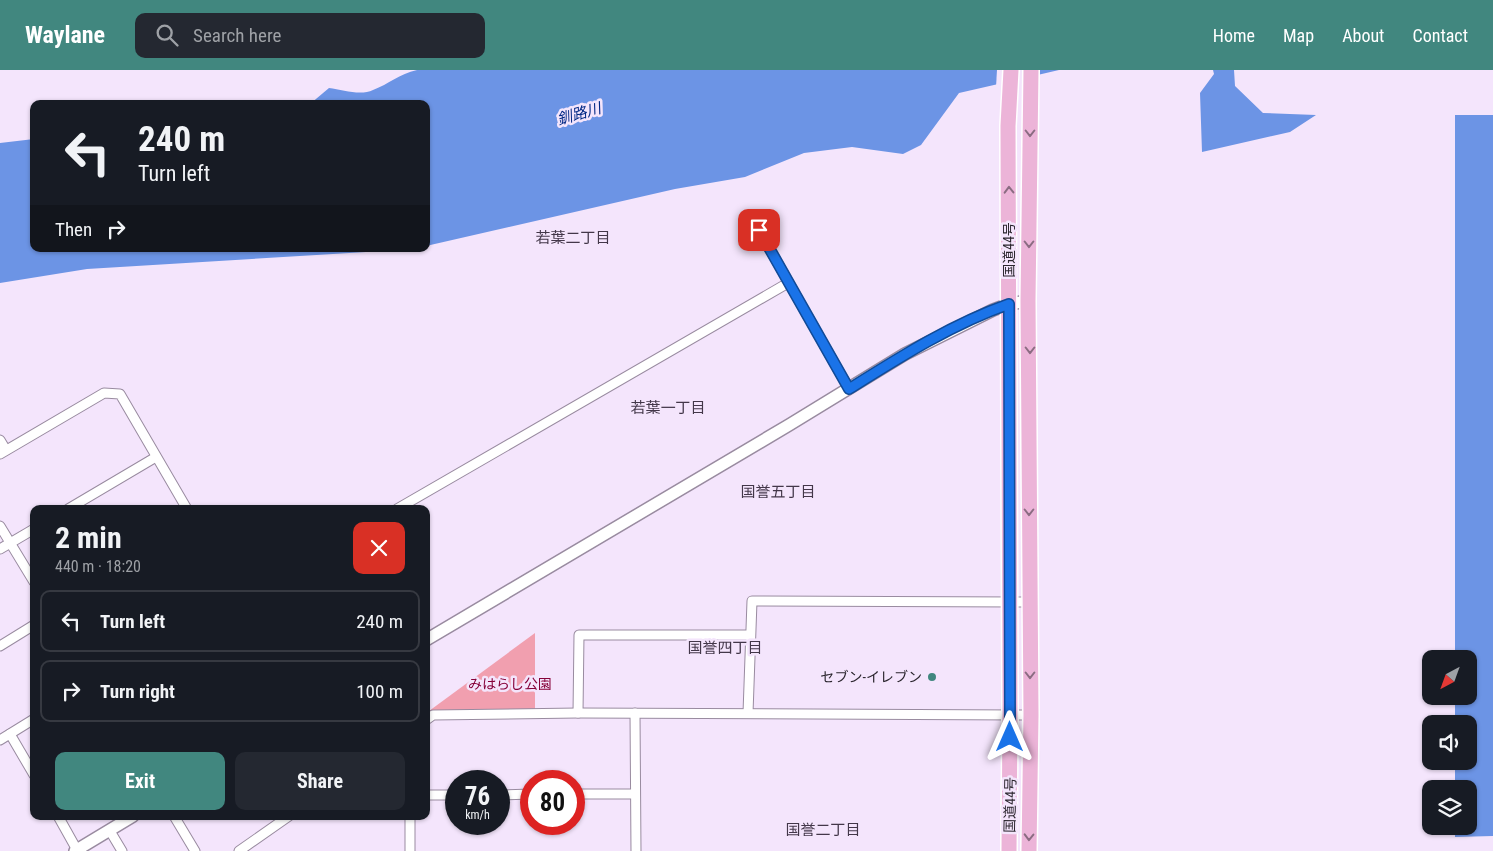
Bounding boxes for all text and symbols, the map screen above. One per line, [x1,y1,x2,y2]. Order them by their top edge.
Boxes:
search box [135,13,485,58]
text: Waylane [25,21,105,49]
icon: search [153,21,181,49]
text: Search here [193,24,281,47]
text: Home [1213,25,1255,46]
text: Map [1283,25,1314,46]
text: About [1342,25,1384,46]
text: Contact [1412,25,1468,46]
water label: 釧路川 [555,99,605,129]
text: 240 m [138,119,225,160]
icon: left [55,120,120,185]
one-way arrow [1025,129,1035,137]
text: Turn left [138,161,210,186]
one-way arrow [1004,186,1014,194]
pin [738,209,780,251]
icon: right [102,215,130,243]
icon: arrive [745,216,773,244]
text: Then [55,218,92,241]
street label: 国道44号 [1001,222,1017,278]
district label: 若葉二丁目 [535,229,611,247]
one-way arrow [1024,241,1034,249]
one-way arrow [1025,346,1035,354]
district label: 若葉一丁目 [630,399,706,417]
district label: 国誉五丁目 [740,483,816,501]
one-way arrow [1024,508,1034,516]
text: 2 min [55,520,122,555]
button: close [353,522,405,574]
text: 440 m · 18:20 [55,557,141,576]
icon: left [57,607,85,635]
text: Turn left [100,610,165,633]
text: 240 m [356,610,403,633]
district label: 国誉四丁目 [687,639,763,657]
north arrow [1422,650,1478,705]
map controls [1422,650,1477,835]
place label: セブン-イレブン [821,669,922,685]
marker: セブン-イレブン [926,671,938,683]
one-way arrow [1025,671,1035,679]
park label: みはらし公園 [468,676,552,692]
icon: right [57,677,85,705]
text: Turn right [100,680,175,703]
text: 100 m [356,680,403,703]
position arrow [983,710,1035,762]
button: sound [1422,715,1477,770]
button: Exit [55,752,225,810]
button: Share [235,752,405,810]
speed limit sign: 80 [520,770,585,835]
street label: 国道44号 [1002,777,1018,833]
button: layers [1422,780,1477,835]
text: 76 [465,782,490,811]
text: km/h [465,808,490,822]
district label: 国誉二丁目 [785,821,861,839]
one-way arrow [1024,833,1035,841]

